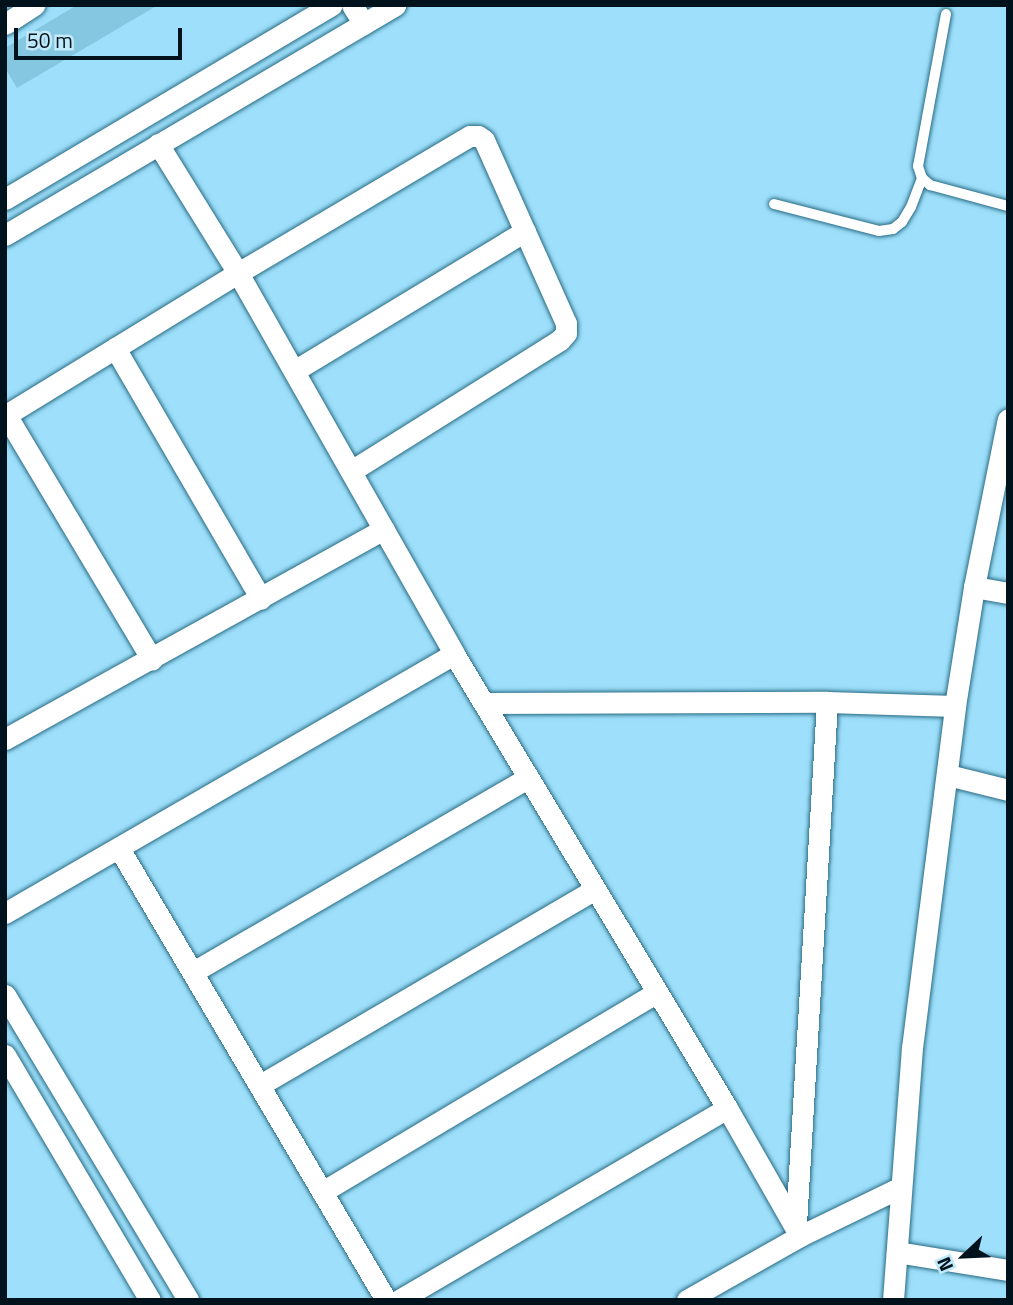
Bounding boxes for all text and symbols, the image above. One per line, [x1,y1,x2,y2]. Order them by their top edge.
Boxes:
scale bar [18,14,186,58]
text: 50 m [27,24,73,56]
north arrow [929,1221,999,1291]
text: N [928,1253,960,1276]

